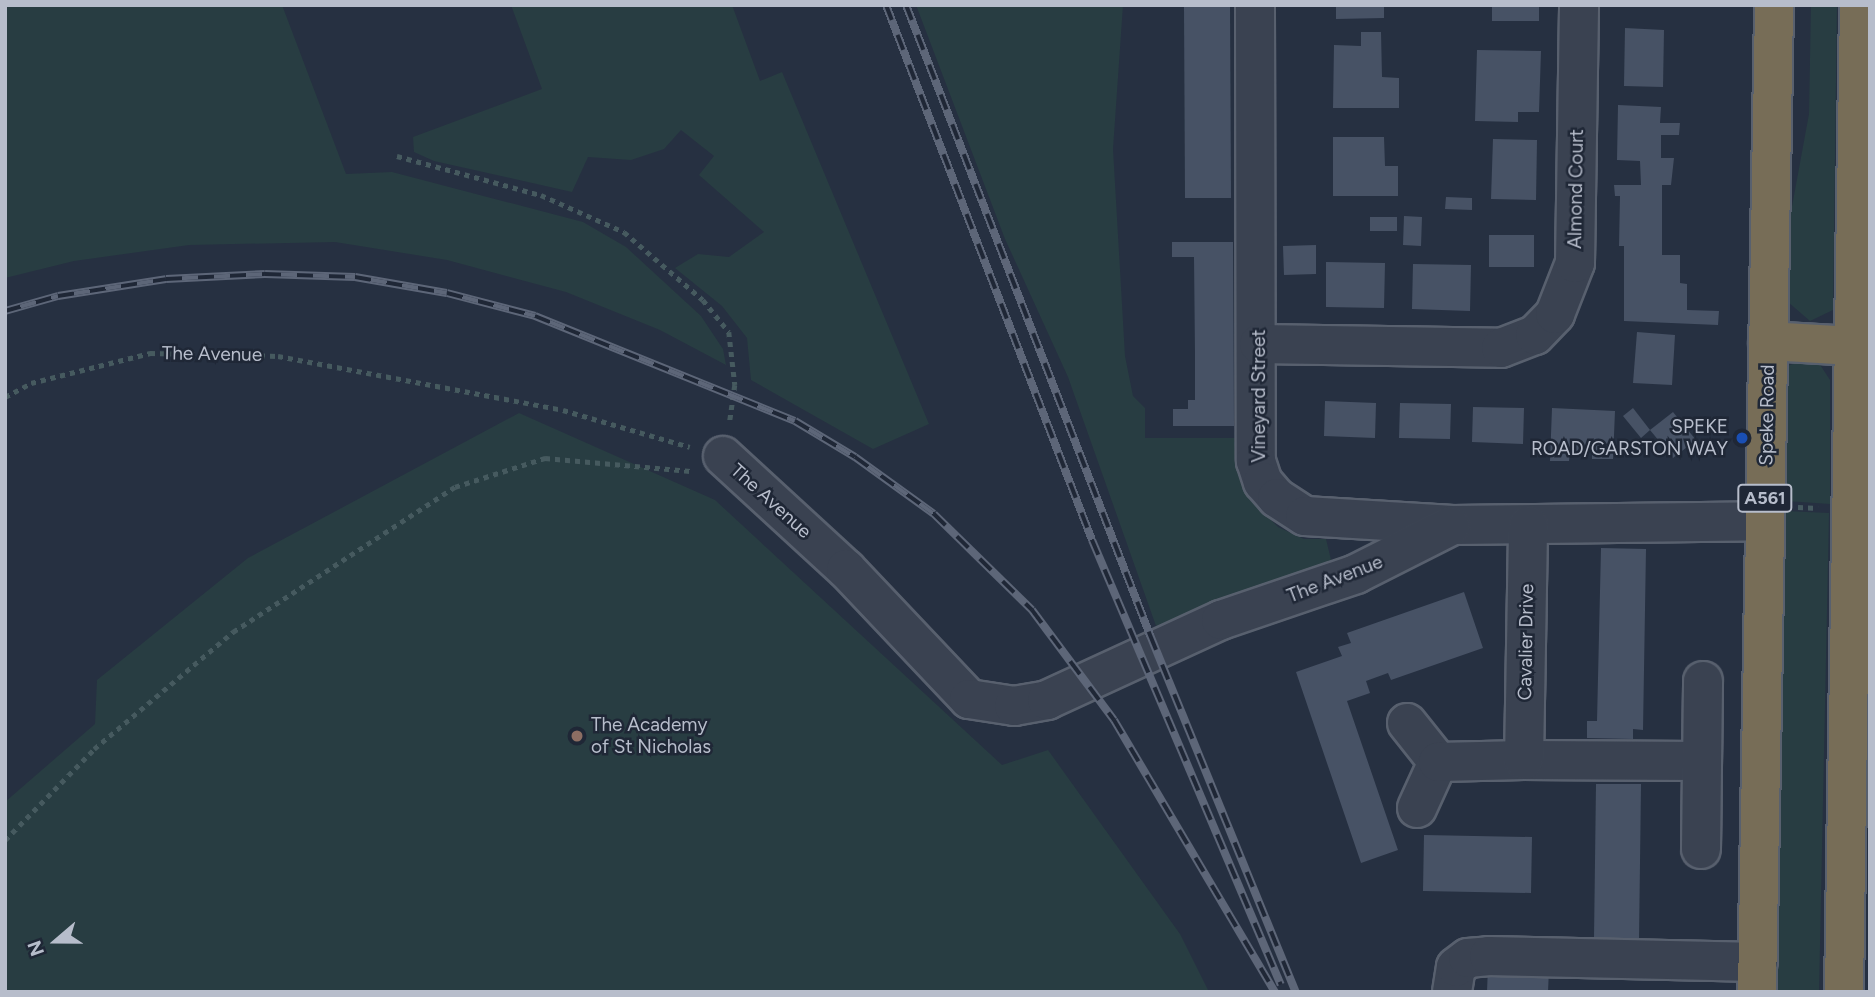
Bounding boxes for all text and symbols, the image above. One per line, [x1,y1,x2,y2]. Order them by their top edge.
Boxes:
street label: Almond Court [1564,129,1588,249]
street label: Vineyard Street [1248,329,1270,463]
street label: The Avenue [162,342,262,366]
street label: Speke Road [1755,364,1779,466]
place label: SPEKE ROAD/GARSTON WAY [1531,416,1728,460]
marker: SPEKE ROAD/GARSTON WAY [1734,430,1750,446]
street label: The Avenue [726,459,816,543]
road number: A561 [1737,484,1793,512]
street label: The Avenue [1284,550,1386,608]
street label: Cavalier Drive [1514,584,1538,700]
place label: The Academy of St Nicholas [591,714,711,758]
marker: The Academy of St Nicholas [569,728,585,744]
north arrow [21,906,91,976]
text: N [22,938,49,959]

